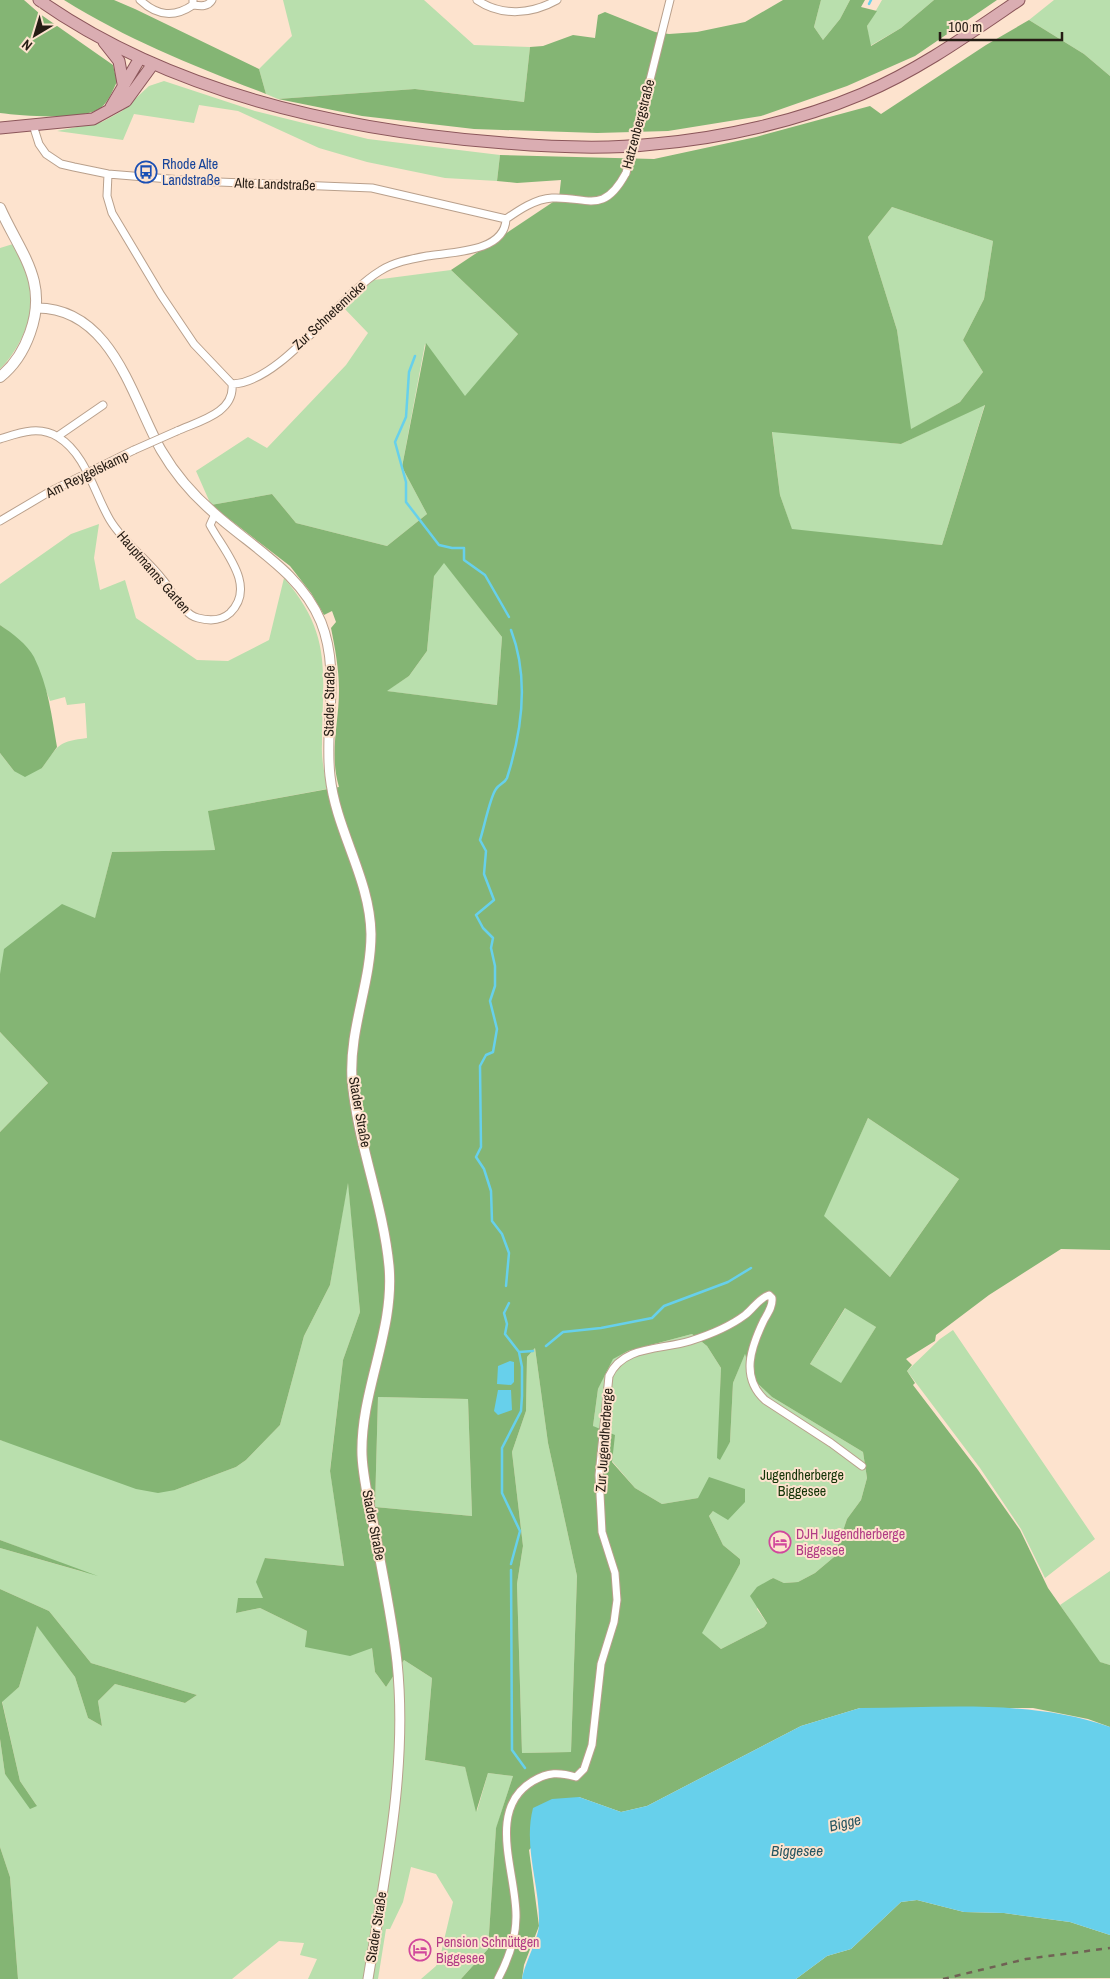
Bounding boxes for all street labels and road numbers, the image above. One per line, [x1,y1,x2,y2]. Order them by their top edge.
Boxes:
street label: Hatzenbergstraße [617,77,659,171]
street label: Alte Landstraße [233,174,316,194]
street label: Zur Schnetemicke [289,277,369,353]
street label: Am Reygelskamp [42,446,131,502]
street label: Hauptmanns Garten [113,527,195,617]
street label: Stader Straße [319,665,339,737]
street label: Stader Straße [345,1075,375,1149]
street label: Zur Jugendherberge [591,1387,617,1493]
street label: Stader Straße [358,1488,390,1562]
street label: Stader Straße [362,1890,390,1964]

